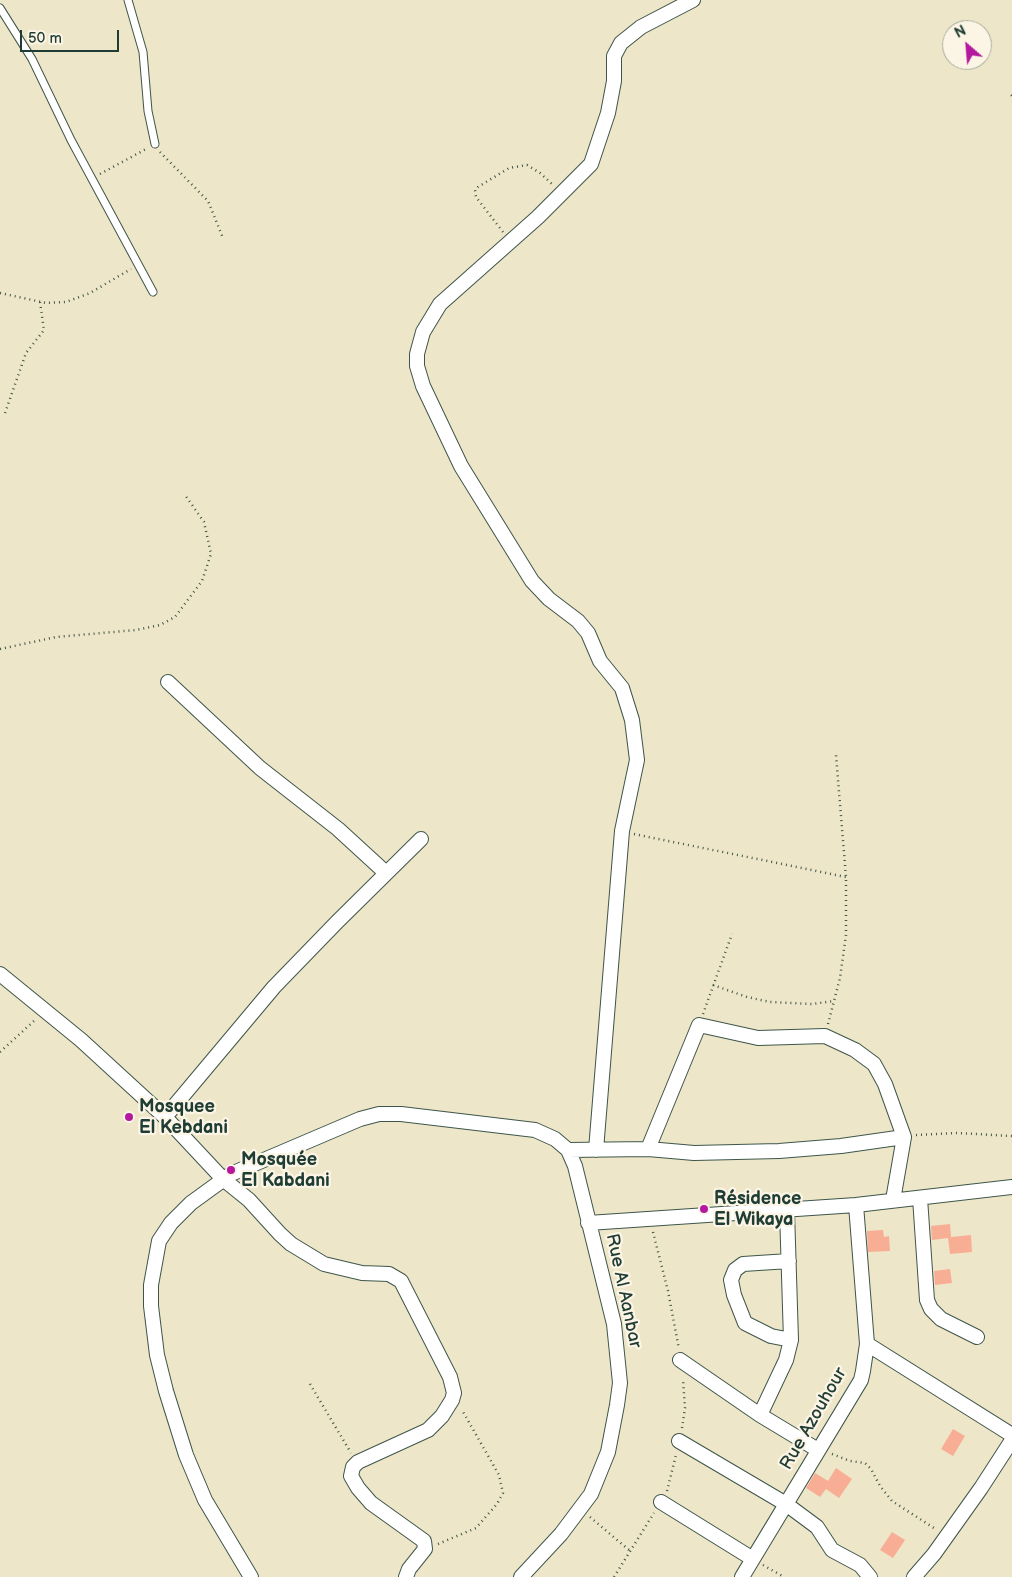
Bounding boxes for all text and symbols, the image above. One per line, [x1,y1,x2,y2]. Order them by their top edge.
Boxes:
scale bar [22,20,121,52]
north arrow [942,20,992,70]
text: N [952,22,969,42]
text: 50 m [28,29,62,48]
place label: Mosquee El Kebdani [139,1096,228,1138]
marker: Mosquee El Kebdani [123,1111,135,1123]
place label: Mosquée El Kabdani [241,1149,330,1192]
marker: Mosquée El Kabdani [225,1164,237,1176]
place label: Résidence El Wikaya [714,1188,801,1230]
marker: Résidence El Wikaya [698,1203,710,1215]
street label: Rue Al Aanbar [600,1232,646,1350]
street label: Rue Azouhour [776,1364,852,1474]

